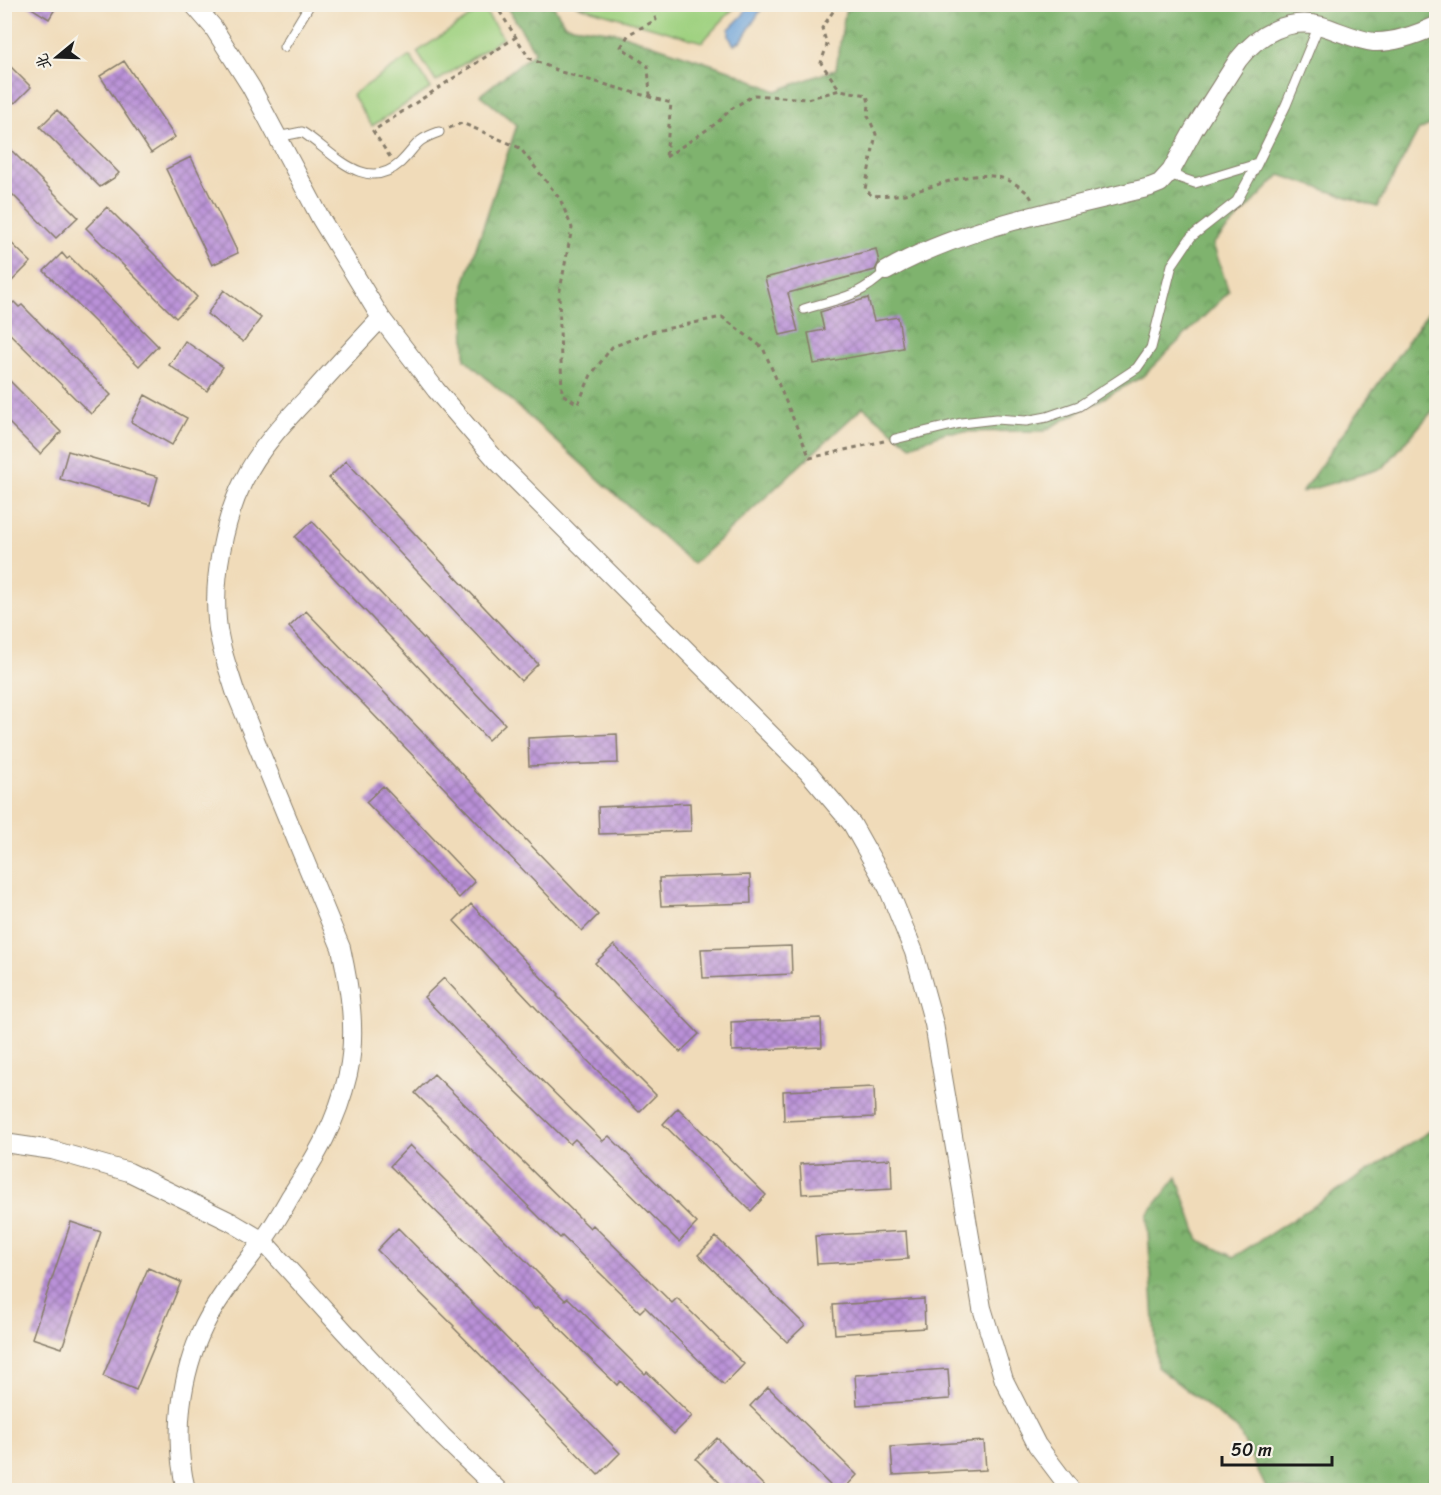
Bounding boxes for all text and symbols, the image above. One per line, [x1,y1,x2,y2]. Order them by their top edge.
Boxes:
north arrow [27,27,87,87]
text: 北 [27,49,60,74]
scale bar [1222,1429,1332,1467]
text: 50 m [1231,1434,1272,1466]

